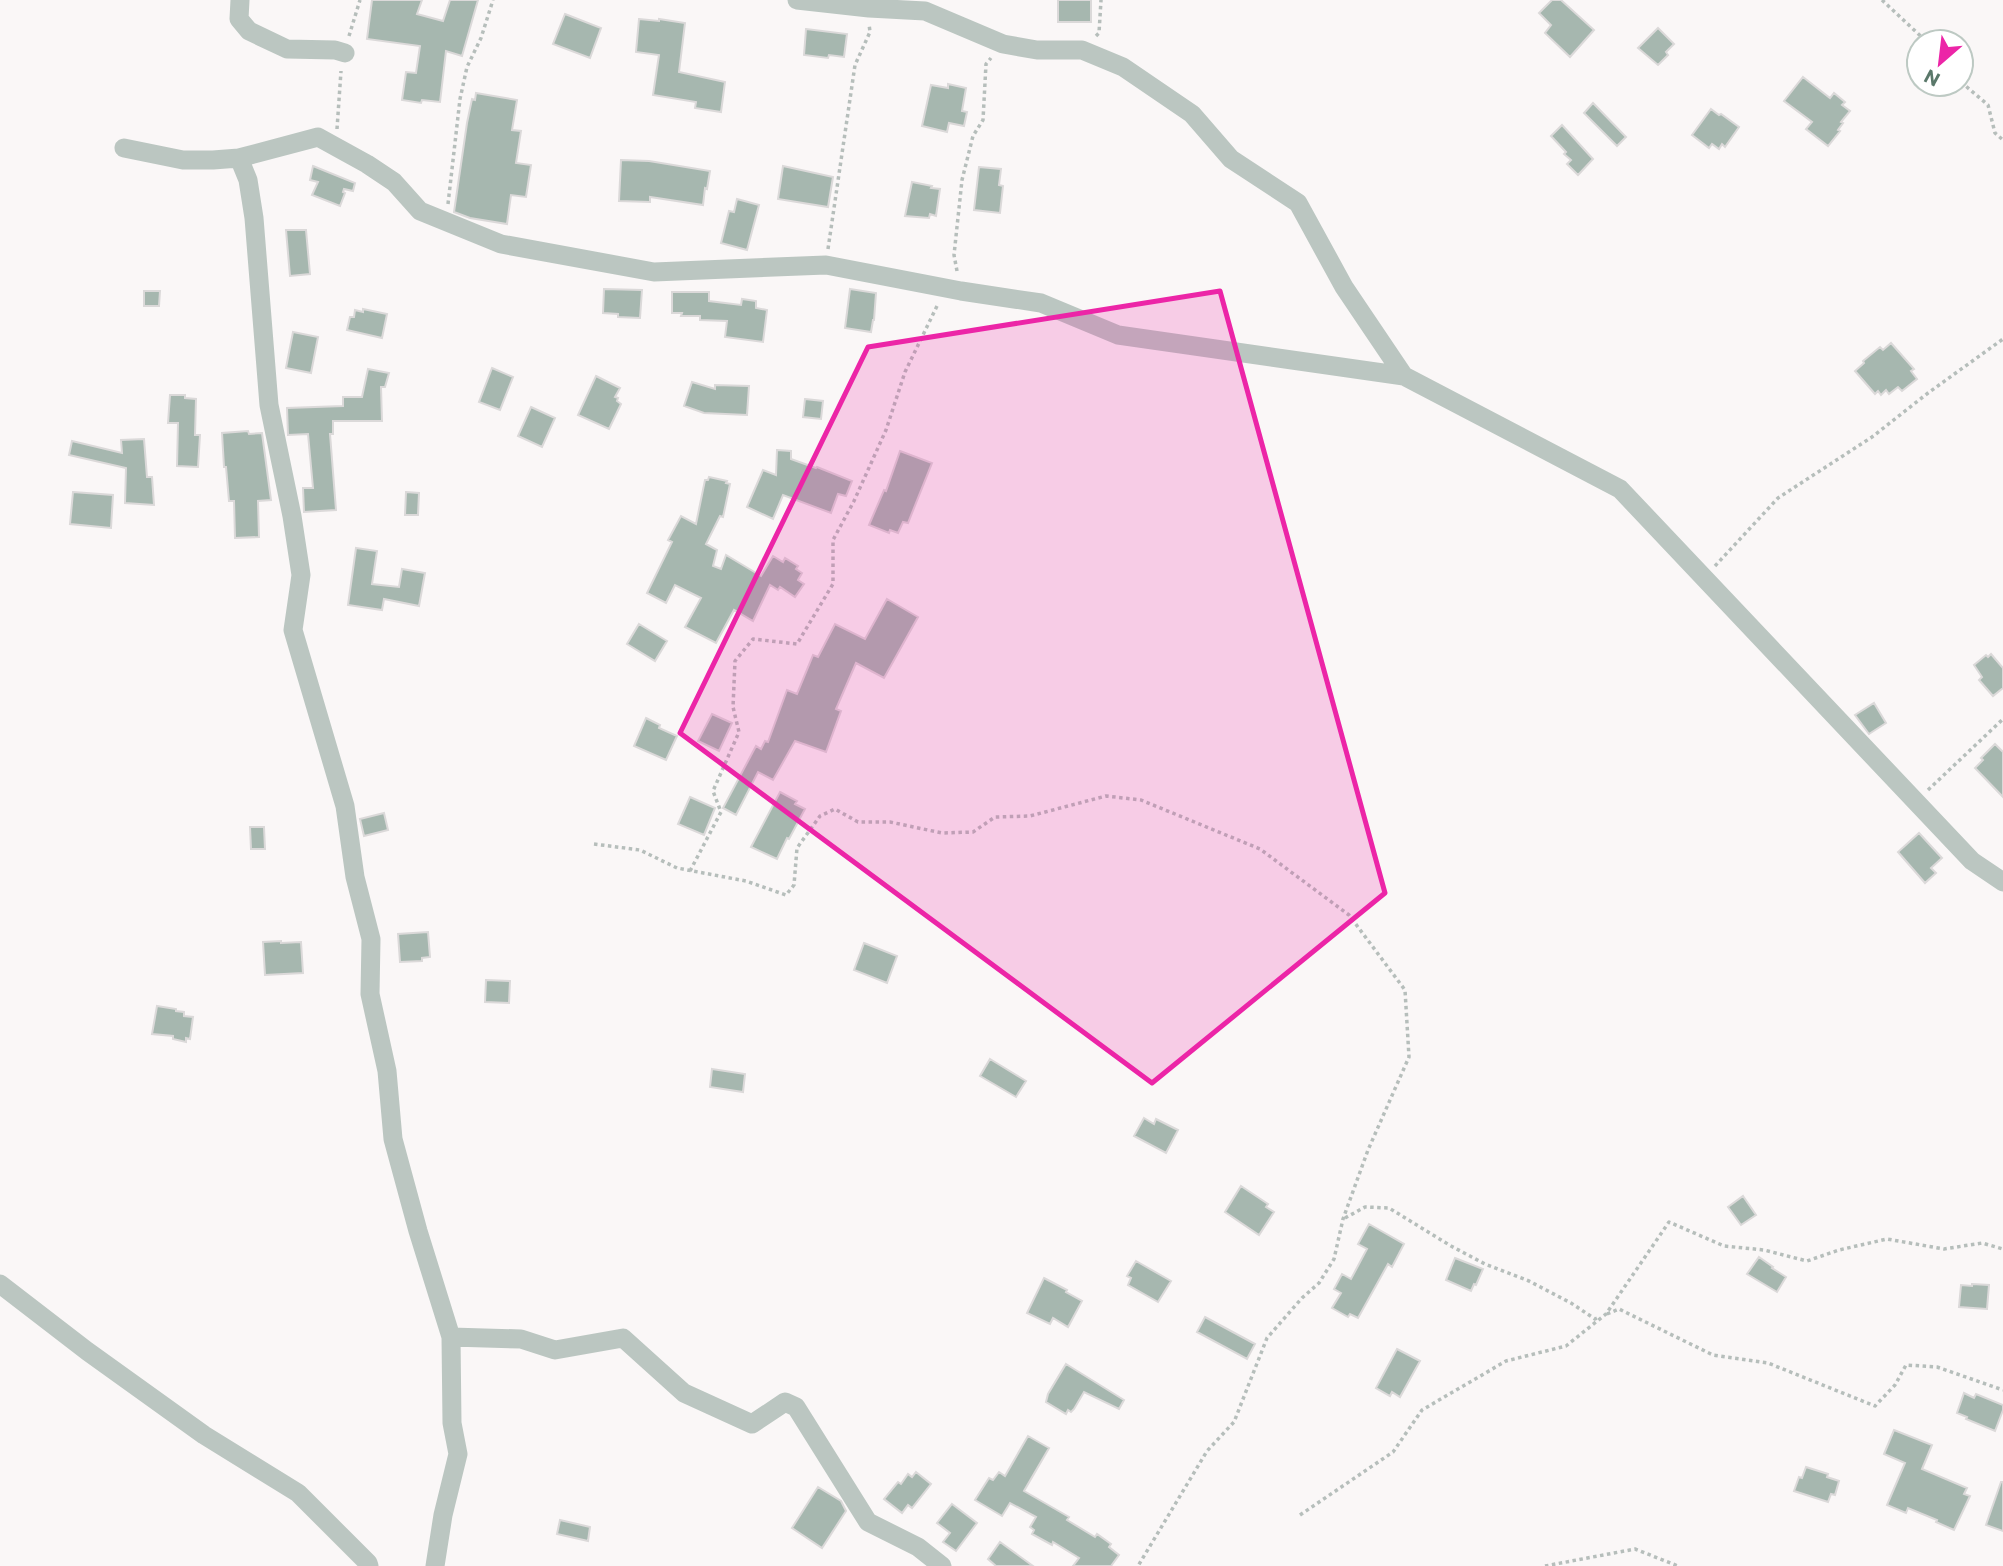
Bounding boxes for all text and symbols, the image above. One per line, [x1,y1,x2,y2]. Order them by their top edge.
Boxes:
north arrow [1905,28,1975,98]
text: N [1920,65,1943,92]

